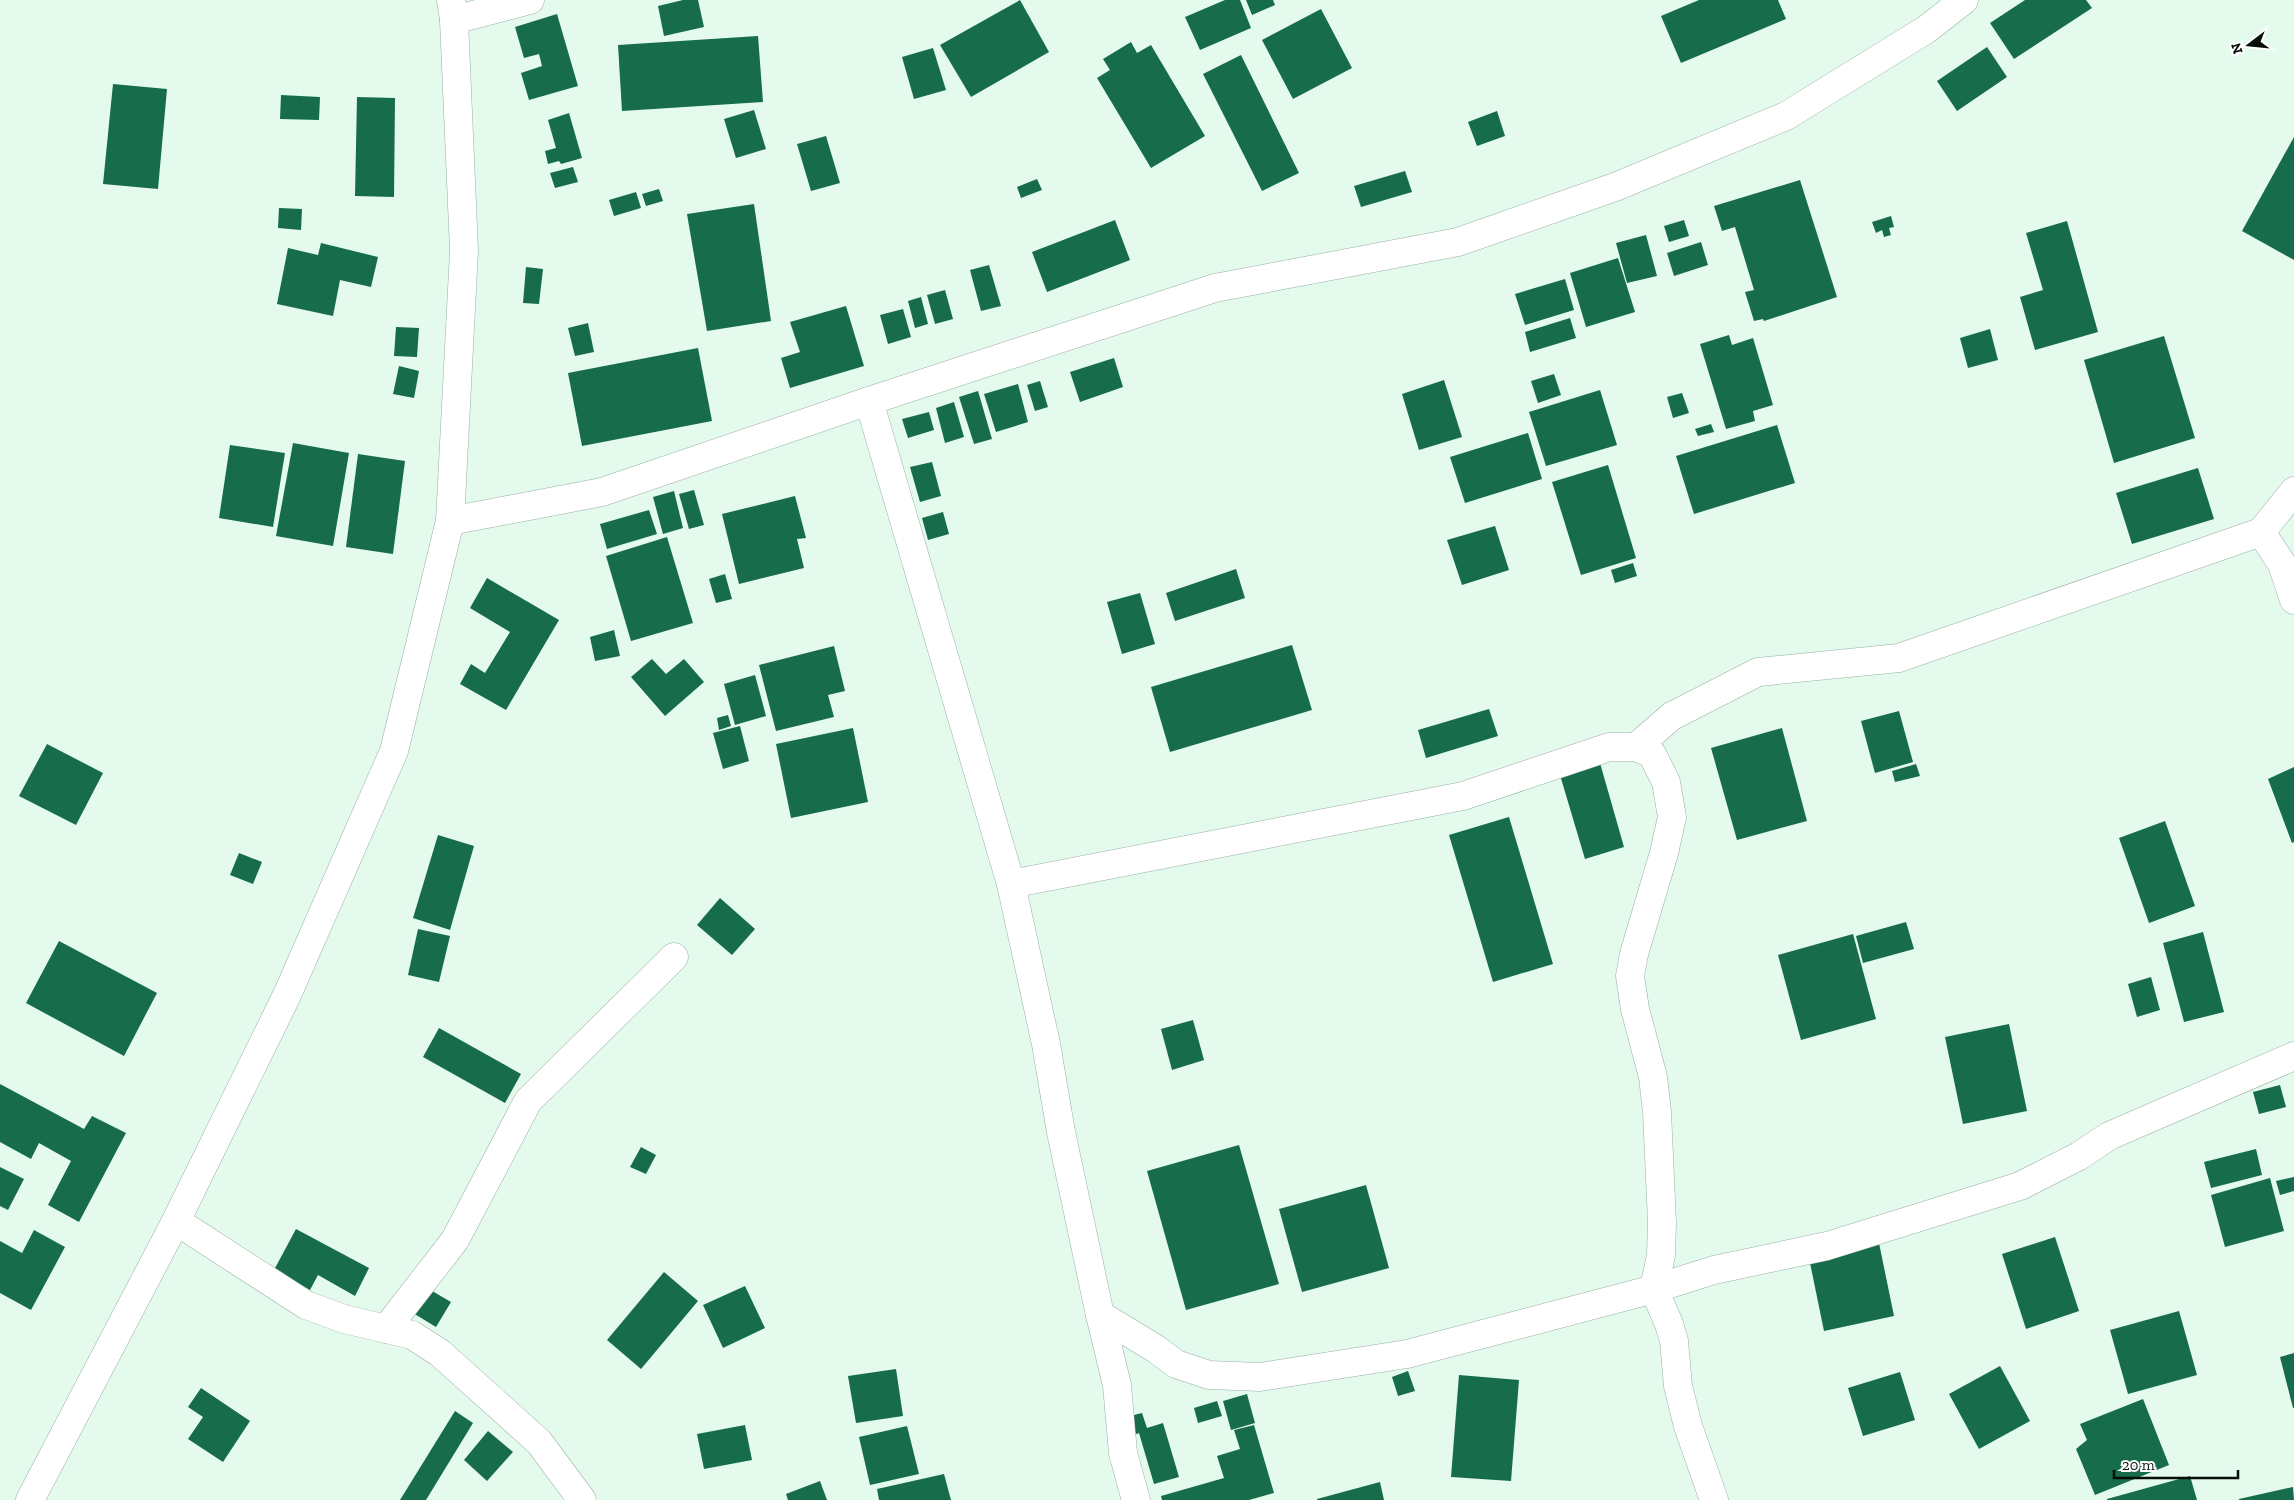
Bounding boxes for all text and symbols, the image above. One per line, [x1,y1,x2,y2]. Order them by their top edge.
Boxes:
north arrow [2224,20,2274,70]
text: N [2227,41,2247,56]
scale bar [2114,1448,2238,1480]
text: 20 m [2122,1456,2155,1474]

